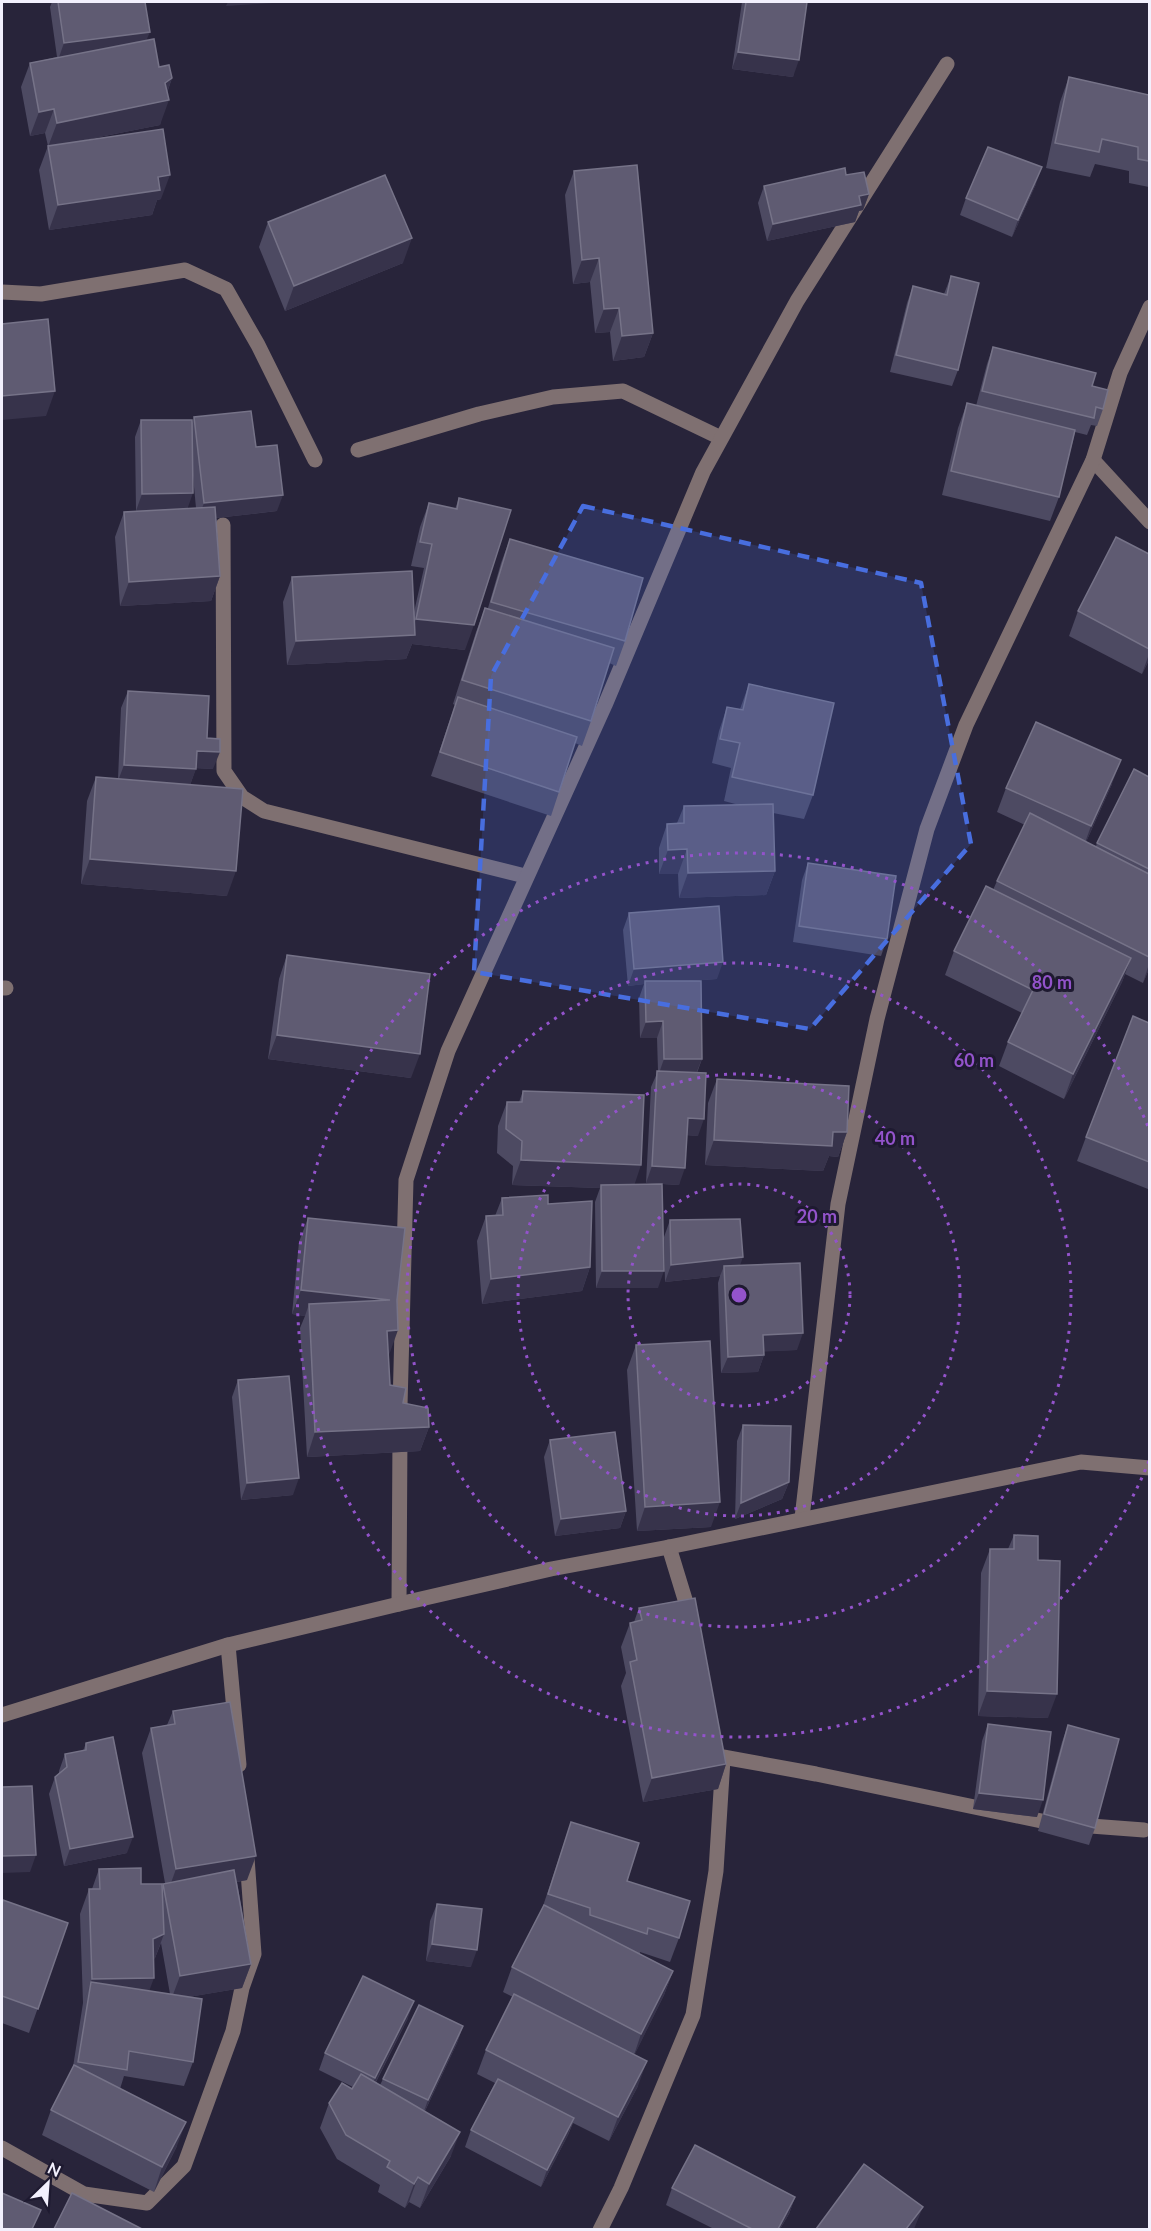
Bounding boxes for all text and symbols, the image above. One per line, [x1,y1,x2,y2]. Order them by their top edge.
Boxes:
text: 80 m [1032,971,1072,993]
text: 60 m [954,1049,994,1071]
text: 40 m [875,1127,915,1149]
text: 20 m [797,1205,837,1227]
centre of rings [729,1285,749,1305]
north arrow [18,2153,78,2213]
text: N [45,2158,64,2180]

